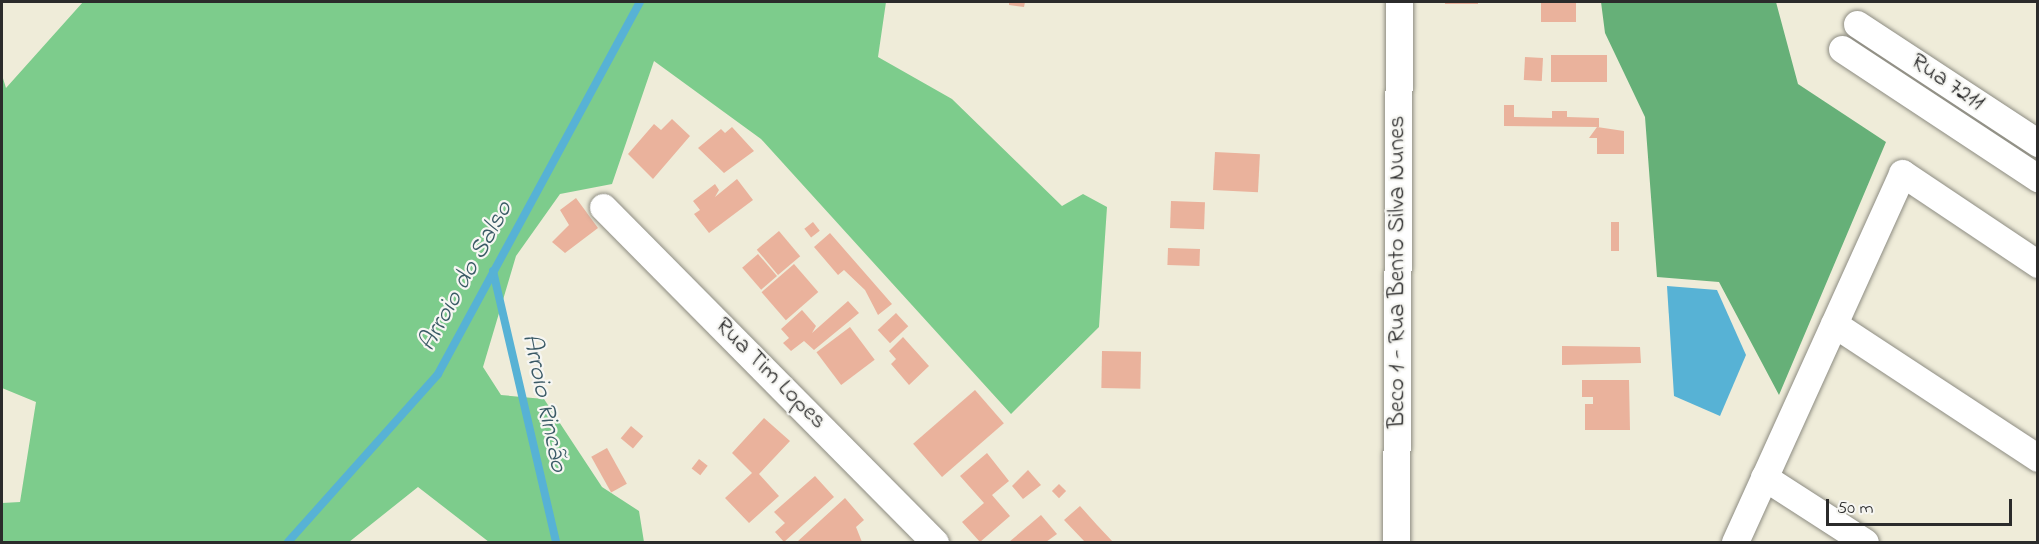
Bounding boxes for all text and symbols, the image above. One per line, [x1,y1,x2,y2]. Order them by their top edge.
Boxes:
street label: Rua 7211 [1905,48,1989,118]
street label: Beco 1 - Rua Bento Silva Nunes [1384,116,1412,428]
water label: Arroio do Salso [413,196,521,358]
street label: Rua Tim Lopes [708,312,832,436]
water label: Arroio Rincão [513,331,573,475]
scale bar [1829,487,2015,525]
text: 50 m [1837,496,1874,522]

